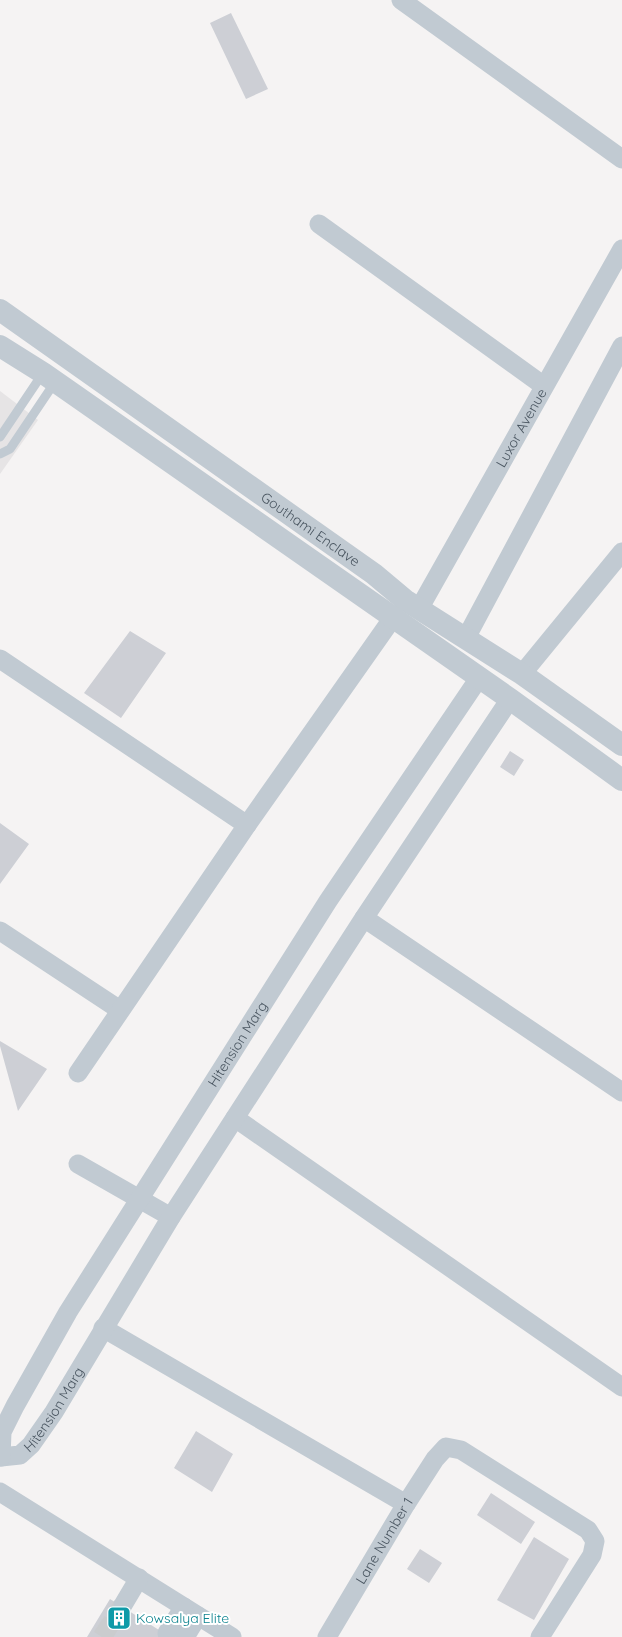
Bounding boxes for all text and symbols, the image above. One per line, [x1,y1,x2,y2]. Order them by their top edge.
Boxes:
street label: Luxor Avenue [492,385,551,470]
street label: Gouthami Enclave [257,488,364,570]
street label: Hitension Marg [204,998,271,1090]
street label: Hitension Marg [20,1364,88,1456]
street label: Lane Number 1 [352,1494,417,1587]
building icon: Kowsalya Elite [106,1605,132,1631]
place label: Kowsalya Elite [136,1609,229,1627]

